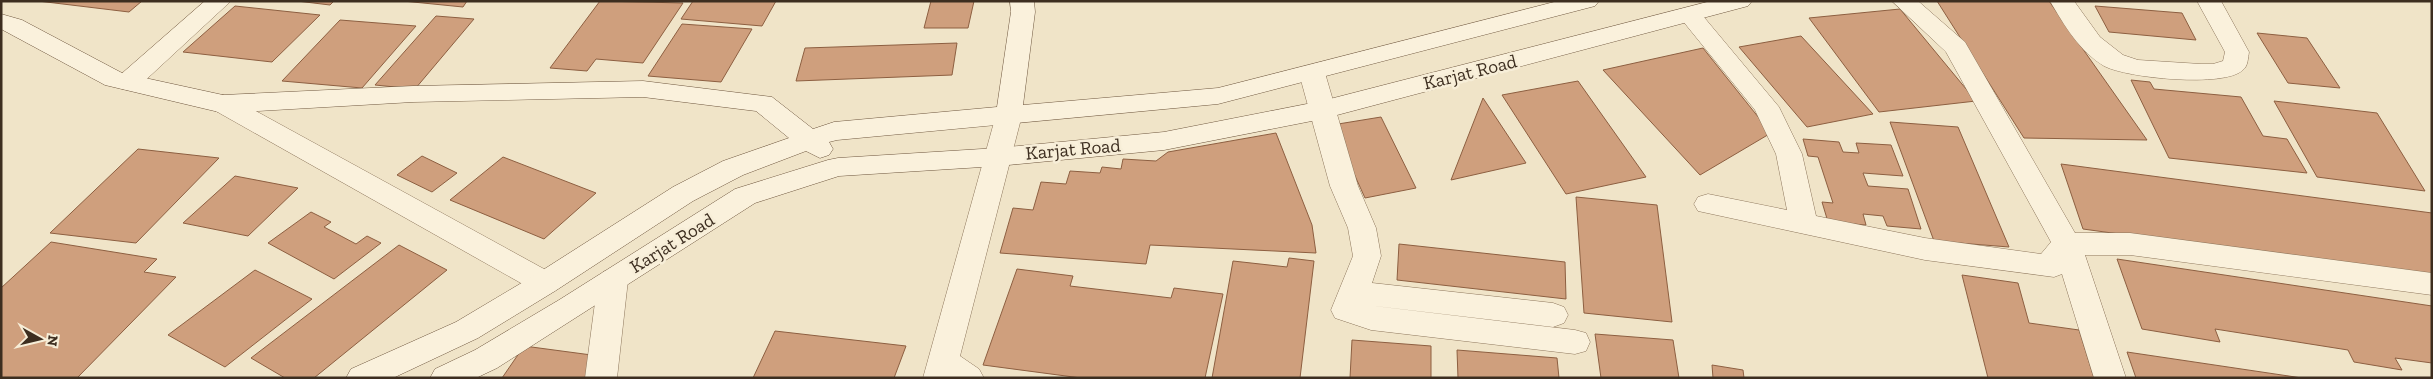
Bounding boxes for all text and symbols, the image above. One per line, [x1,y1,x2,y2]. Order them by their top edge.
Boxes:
street label: Karjat Road [1421,49,1520,95]
street label: Karjat Road [1024,133,1122,165]
street label: Karjat Road [625,208,719,278]
north arrow [15,314,65,364]
text: N [43,334,62,348]

